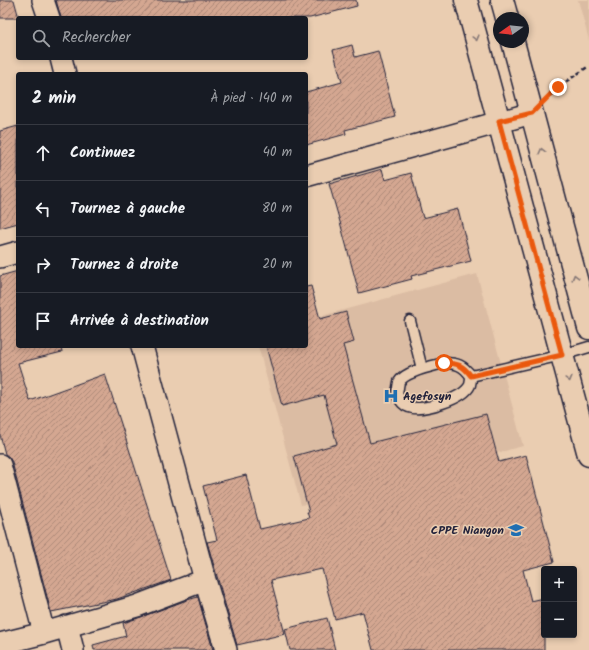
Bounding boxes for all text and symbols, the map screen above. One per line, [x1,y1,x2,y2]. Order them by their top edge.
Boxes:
north arrow [493,12,529,48]
search box [16,16,308,60]
text: Rechercher [62,26,130,50]
icon: search [30,27,52,49]
one-way arrow [471,34,480,41]
route end [549,78,567,96]
text: 2 min [32,85,76,112]
text: À pied · 140 m [210,88,292,109]
text: Continuez [70,141,135,165]
icon: ahead [32,142,54,164]
text: 40 m [263,142,292,163]
one-way arrow [538,148,547,155]
text: Tournez à gauche [70,197,185,221]
icon: left [32,198,54,220]
text: 80 m [262,198,292,219]
text: Tournez à droite [70,253,178,277]
icon: right [32,254,54,276]
text: 20 m [262,254,292,275]
one-way arrow [571,274,580,281]
text: Arrivée à destination [70,309,209,333]
icon: arrive [32,310,54,332]
route start [435,354,453,372]
one-way arrow [564,375,573,382]
hospital icon: Agefosyn [382,387,400,405]
place label: Agefosyn [403,387,452,406]
place label: CPPE Niangon [431,521,504,540]
school or university icon: CPPE Niangon [507,521,525,539]
map controls [541,566,577,638]
button: + [541,566,577,602]
button: − [541,602,577,638]

